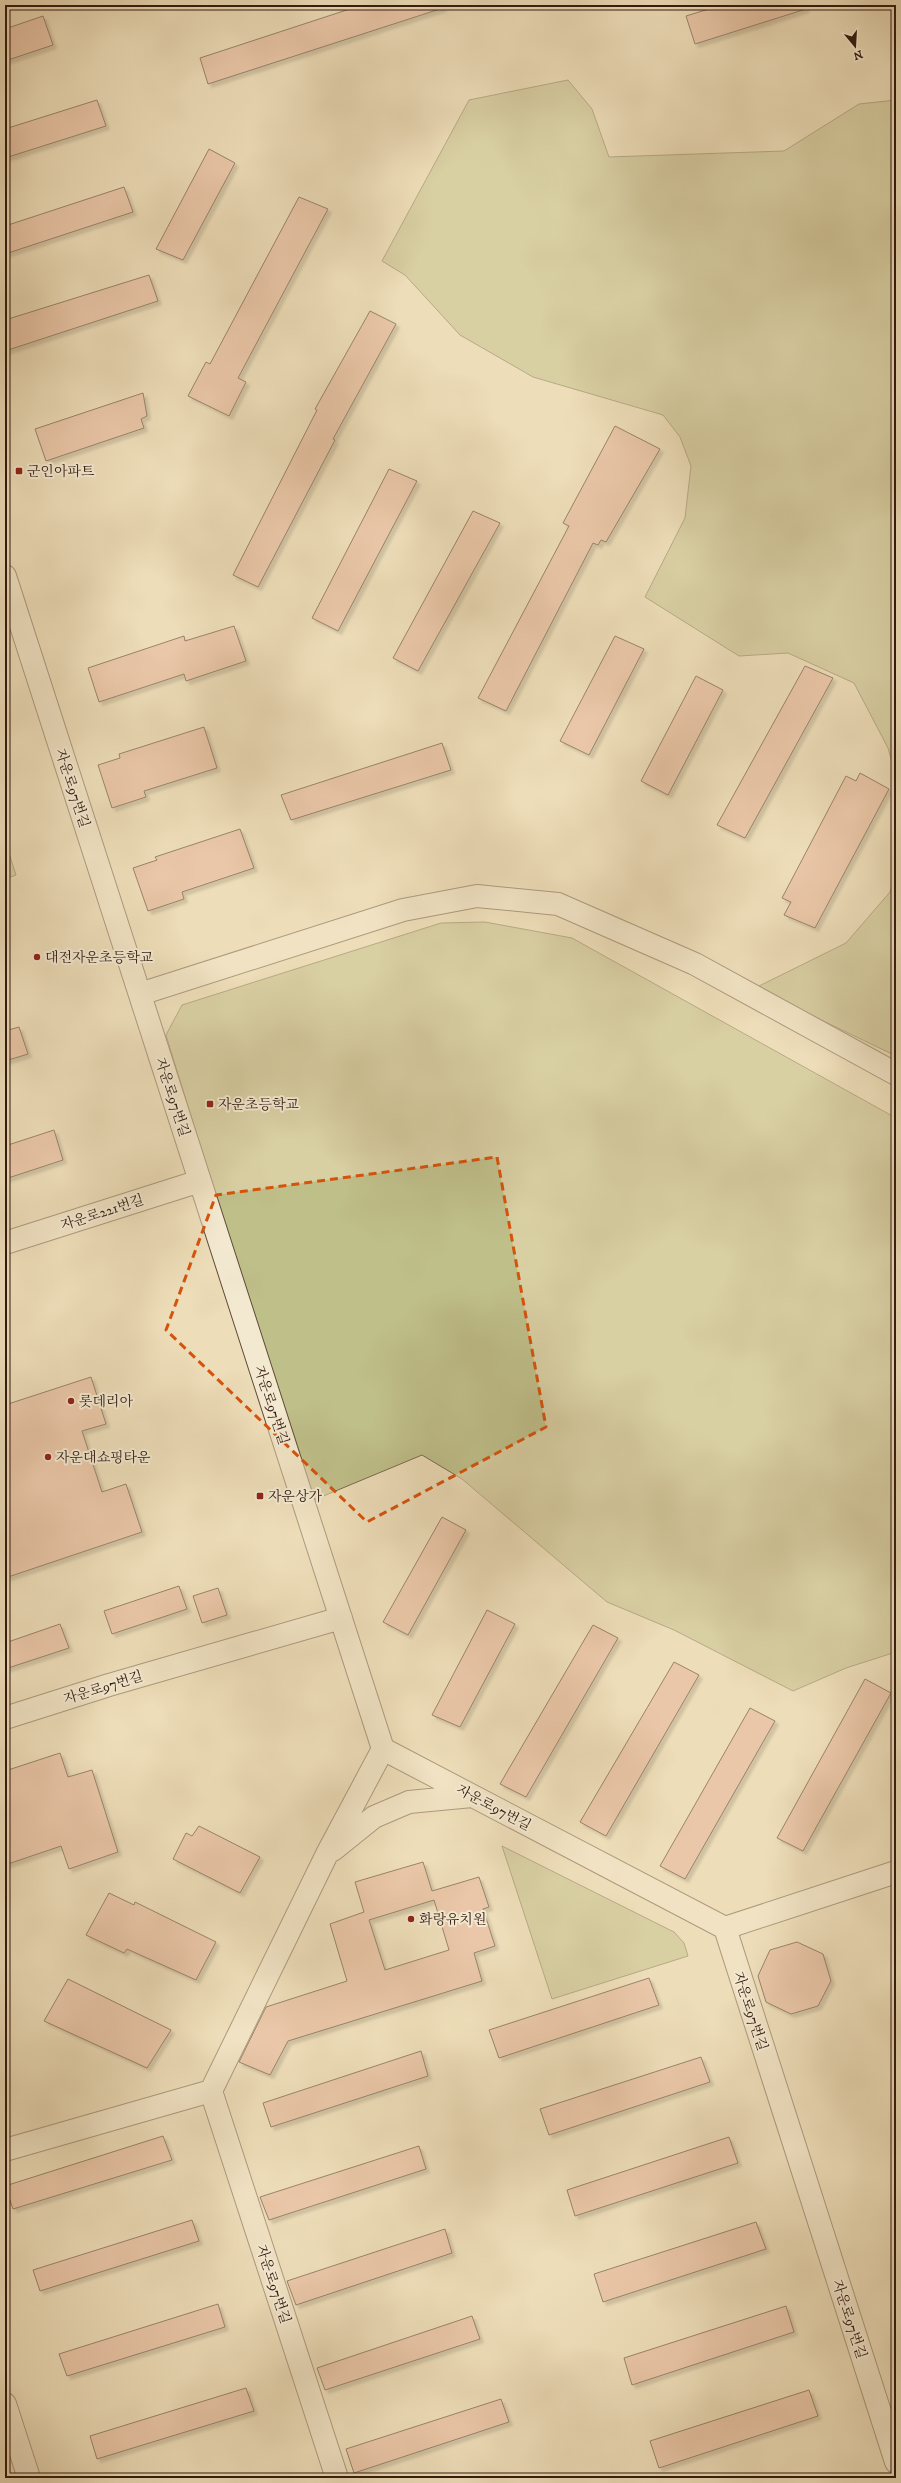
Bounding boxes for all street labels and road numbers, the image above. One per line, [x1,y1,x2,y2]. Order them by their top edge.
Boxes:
street label: 자운로97번길 [51,747,93,830]
street label: 자운로97번길 [151,1056,193,1139]
street label: 자운로221번길 [58,1191,146,1235]
street label: 자운로97번길 [250,1364,292,1447]
street label: 자운로97번길 [61,1667,145,1709]
street label: 자운로97번길 [453,1781,534,1835]
street label: 자운로97번길 [729,1970,771,2053]
street label: 자운로97번길 [252,2243,294,2326]
street label: 자운로97번길 [828,2278,870,2361]

